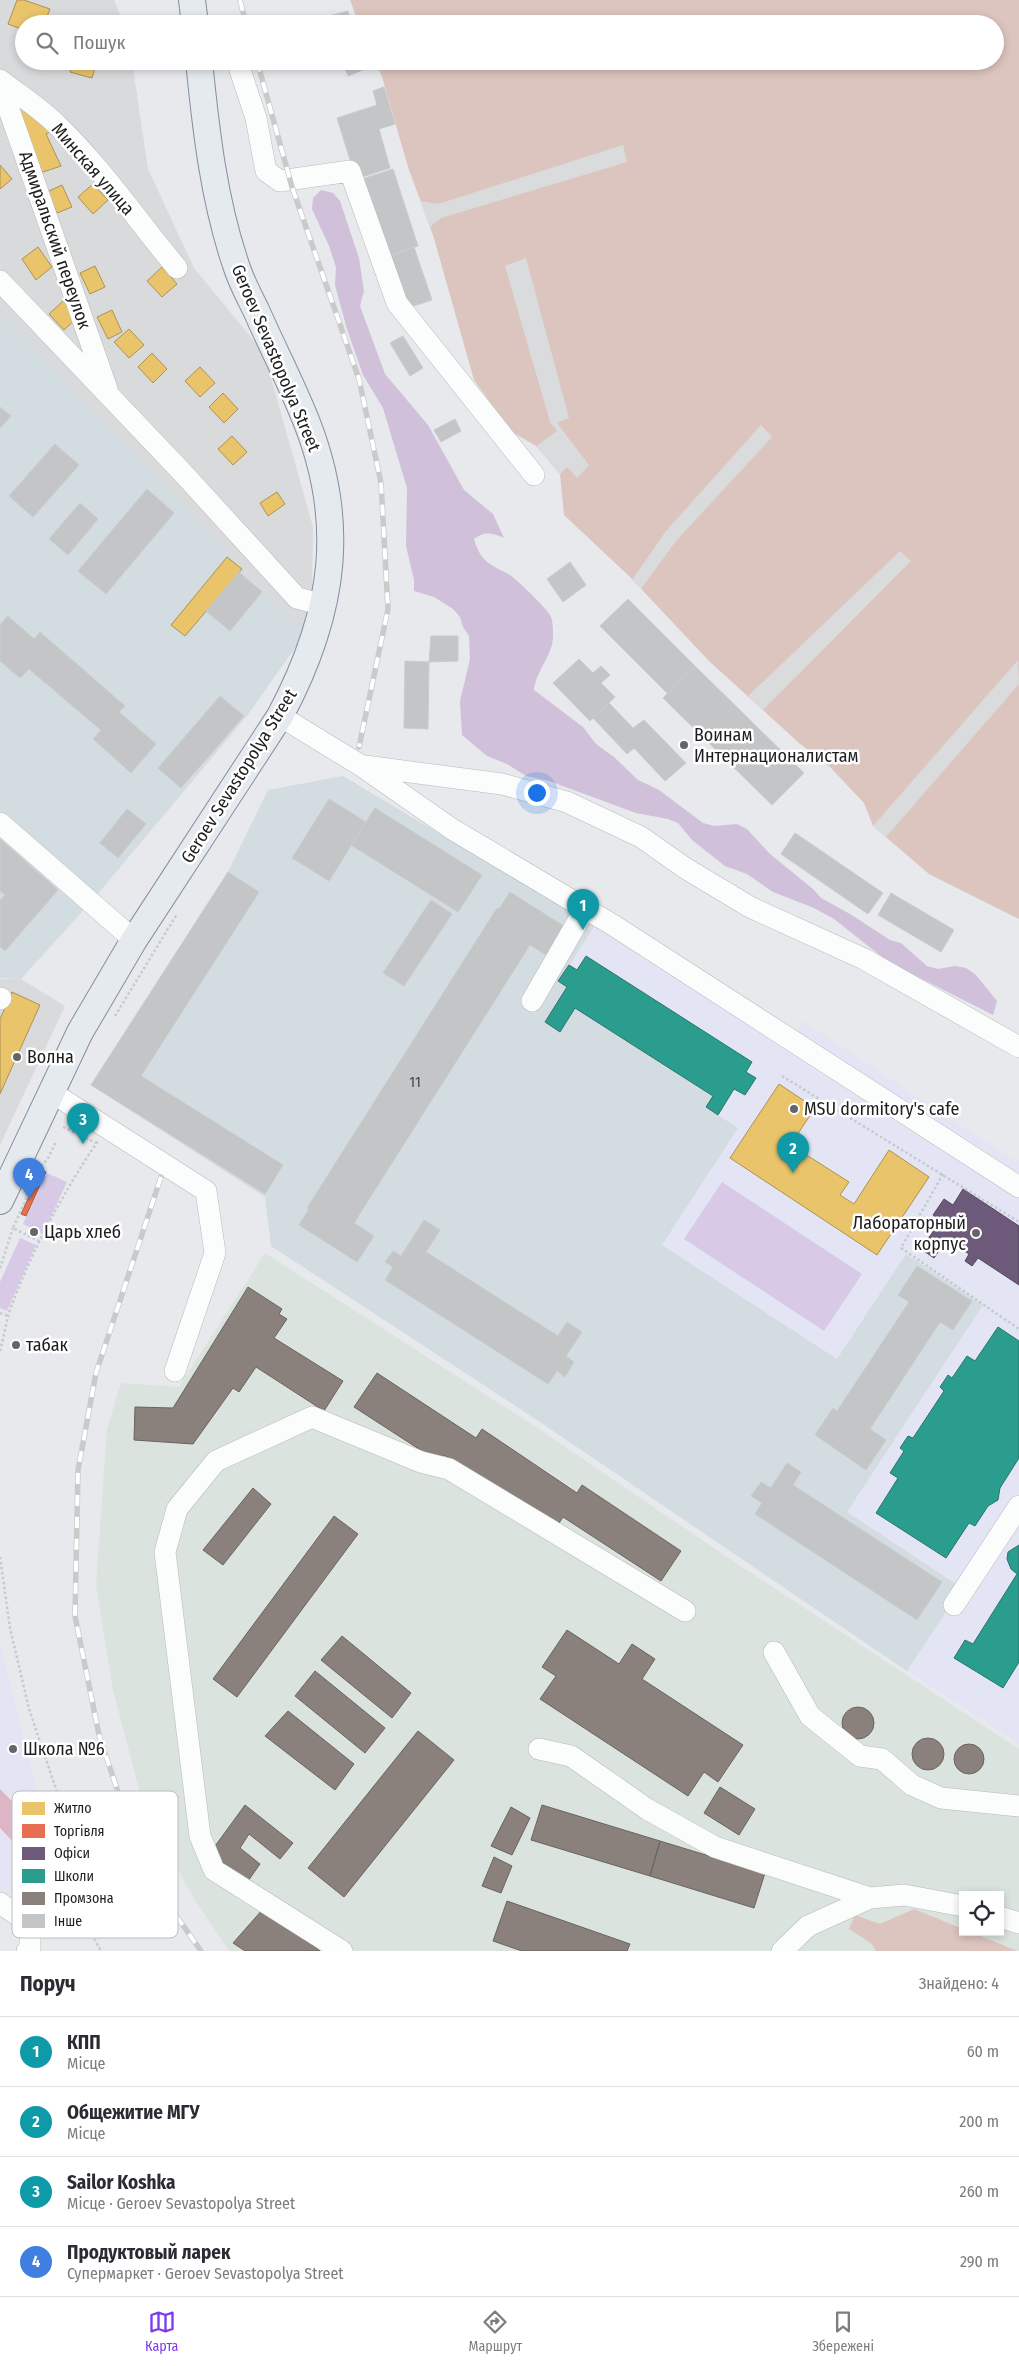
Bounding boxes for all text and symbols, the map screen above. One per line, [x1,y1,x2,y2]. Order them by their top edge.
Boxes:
search box [15,15,1004,70]
icon: search [33,29,61,57]
text: Пошук [73,31,125,54]
street label: Минская улица [47,118,139,220]
street label: Адмиральский переулок [14,148,96,332]
street label: Geroev Sevastopolya Street [227,261,325,455]
street label: Geroev Sevastopolya Street [176,685,302,867]
place label: Воинам Интернационалистам [694,724,858,767]
marker: Воинам Интернационалистам [678,739,690,751]
your location [524,780,550,806]
pin: 1 [567,889,599,930]
place label: Волна [27,1046,74,1068]
marker: Волна [11,1051,23,1063]
house number: 11 [409,1073,421,1091]
place label: MSU dormitory's cafe [804,1098,959,1120]
pin: 3 [67,1103,99,1144]
marker: MSU dormitory's cafe [788,1103,800,1115]
pin: 2 [777,1132,809,1173]
pin: 4 [13,1158,45,1199]
place label: Лабораторный корпус [853,1212,966,1255]
place label: Царь хлеб [44,1221,121,1243]
marker: Царь хлеб [28,1226,40,1238]
marker: Лабораторный корпус [970,1227,982,1239]
place label: табак [26,1334,68,1356]
marker: табак [10,1339,22,1351]
place label: Школа №6 [23,1738,105,1760]
marker: Школа №6 [7,1743,19,1755]
legend [12,1791,178,1938]
text: Житло [54,1800,92,1817]
text: Торгівля [54,1823,105,1840]
text: Офіси [54,1845,90,1862]
text: Школи [54,1868,94,1885]
text: Промзона [54,1890,114,1907]
map controls [959,1891,1004,1936]
button: locate [959,1891,1004,1936]
text: Інше [54,1913,82,1930]
text: Поруч [20,1971,76,1997]
text: Знайдено: 4 [919,1974,999,1993]
text: КПП [67,2031,101,2054]
text: 1 [33,2042,39,2061]
text: 60 m [967,2042,999,2061]
text: Місце [67,2054,105,2073]
text: Общежитие МГУ [67,2101,199,2124]
text: 2 [32,2112,40,2131]
text: 200 m [959,2112,999,2131]
text: Місце [67,2124,105,2143]
text: Sailor Koshka [67,2171,175,2194]
text: 3 [32,2182,40,2201]
text: 260 m [960,2182,999,2201]
text: Місце · Geroev Sevastopolya Street [67,2194,295,2213]
text: Продуктовый ларек [67,2241,230,2264]
text: 4 [32,2252,40,2271]
text: 290 m [960,2252,999,2271]
text: Супермаркет · Geroev Sevastopolya Street [67,2264,344,2283]
tab: Карта [145,2308,178,2355]
tab: Маршрут [468,2308,522,2355]
tab: Збережені [812,2308,874,2355]

